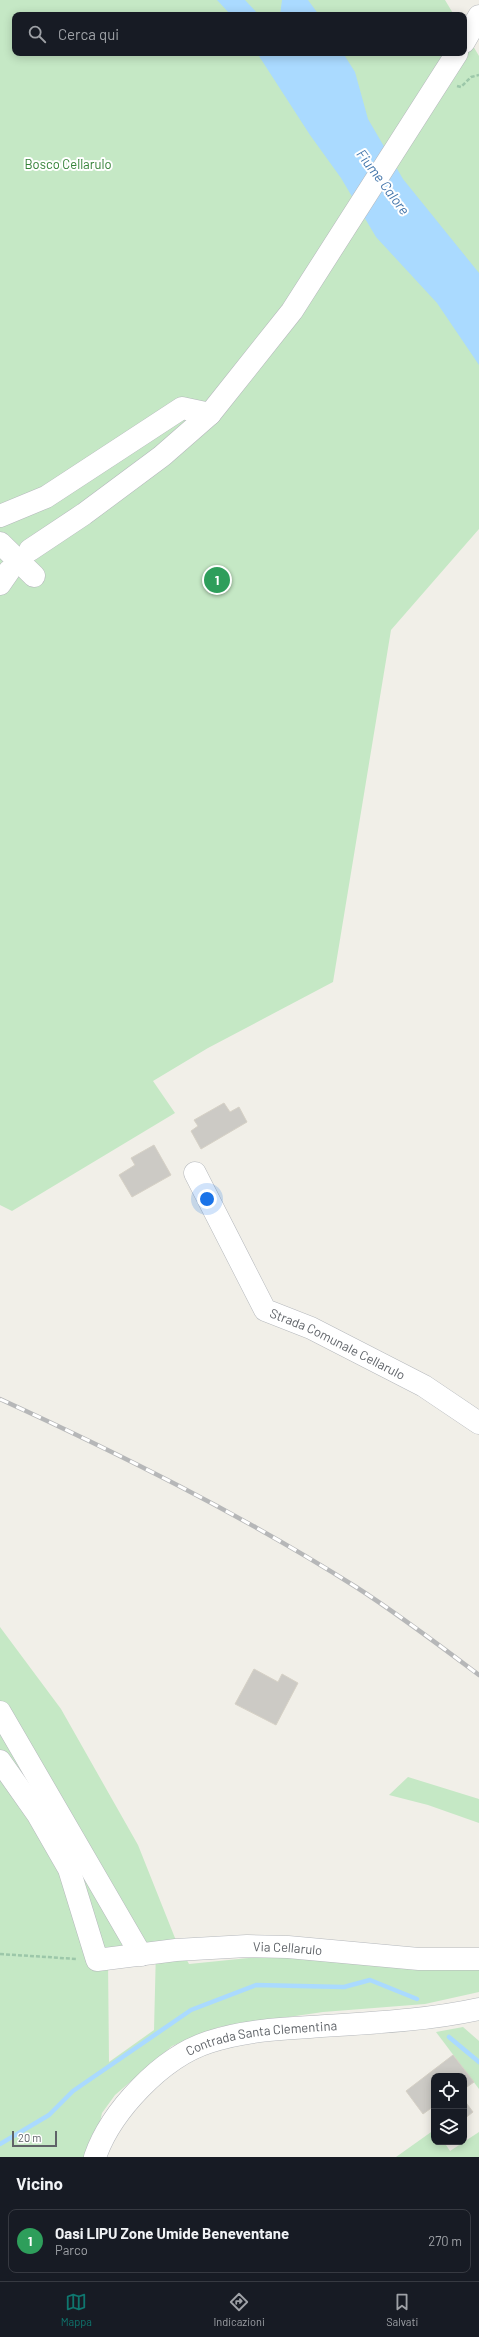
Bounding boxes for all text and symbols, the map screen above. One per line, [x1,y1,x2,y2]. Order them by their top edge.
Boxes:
search box [12,12,467,56]
icon: search [26,23,48,45]
text: Cerca qui [58,25,119,43]
water label: Fiume Calore [353,146,414,218]
park label: Bosco Cellarulo [24,156,112,172]
pin: 1 [204,565,230,595]
your location [197,1189,217,1209]
street label: Strada Comunale Cellarulo [268,1305,408,1383]
street label: Via Cellarulo [253,1938,323,1958]
street label: Contrada Santa Clementina [183,2017,338,2059]
map controls [431,2073,467,2145]
button: locate [431,2073,467,2109]
button: layers [431,2109,467,2145]
scale bar [12,2129,57,2148]
text: 20 m [18,2131,41,2144]
text: Vicino [16,2173,63,2193]
text: Oasi LIPU Zone Umide Beneventane [55,2224,289,2242]
text: 1 [28,2233,32,2249]
text: 270 m [428,2233,462,2249]
text: Parco [55,2242,88,2258]
tab: Mappa [61,2291,92,2328]
tab: Indicazioni [213,2291,265,2328]
tab: Salvati [386,2291,418,2328]

